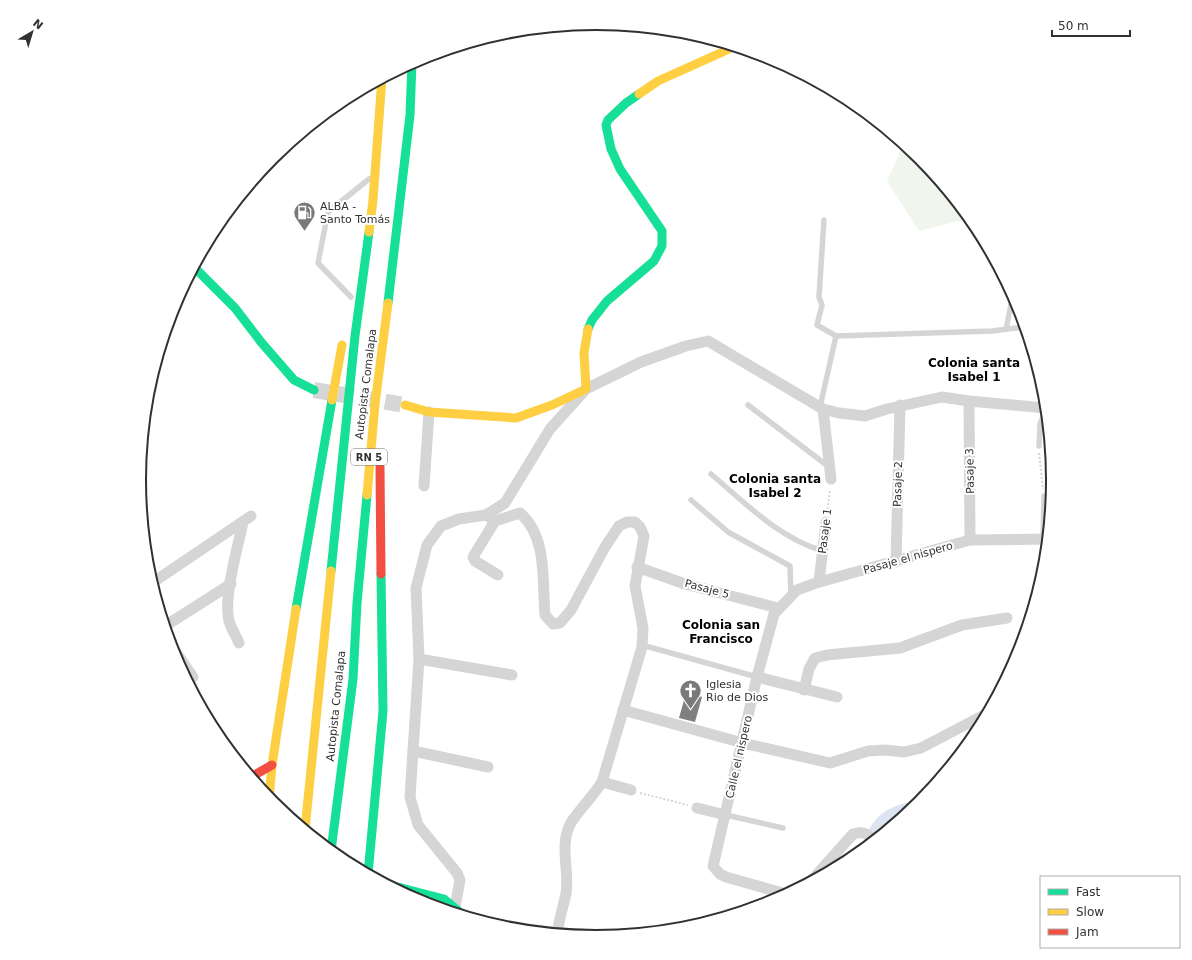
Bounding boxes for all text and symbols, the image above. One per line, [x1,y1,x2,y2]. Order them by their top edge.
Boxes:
north arrow [12,12,52,52]
scale bar [1052,12,1130,38]
text: N [30,17,45,32]
text: 50 m [1058,19,1089,33]
fuel station icon: ALBA - Santo Tomás [292,199,318,232]
place label: ALBA - Santo Tomás [320,200,390,226]
street label: Autopista Comalapa [353,328,379,440]
district label: Colonia santa Isabel 1 [928,356,1020,384]
street label: Pasaje 3 [963,448,977,494]
road number: RN 5 [351,449,387,465]
street label: Pasaje 2 [891,461,905,507]
district label: Colonia santa Isabel 2 [729,472,821,500]
street label: Pasaje 1 [816,508,834,554]
street label: Pasaje el nispero [862,539,955,577]
street label: Pasaje 5 [683,577,731,601]
district label: Colonia san Francisco [682,618,760,646]
street label: Autopista Comalapa [324,650,348,762]
church icon: Iglesia Rio de Dios [677,677,703,710]
place label: Iglesia Rio de Dios [706,678,768,704]
street label: Calle el nispero [723,714,755,800]
legend [1040,876,1180,948]
text: Fast [1076,885,1100,899]
text: Slow [1076,905,1104,919]
text: Jam [1075,925,1099,939]

